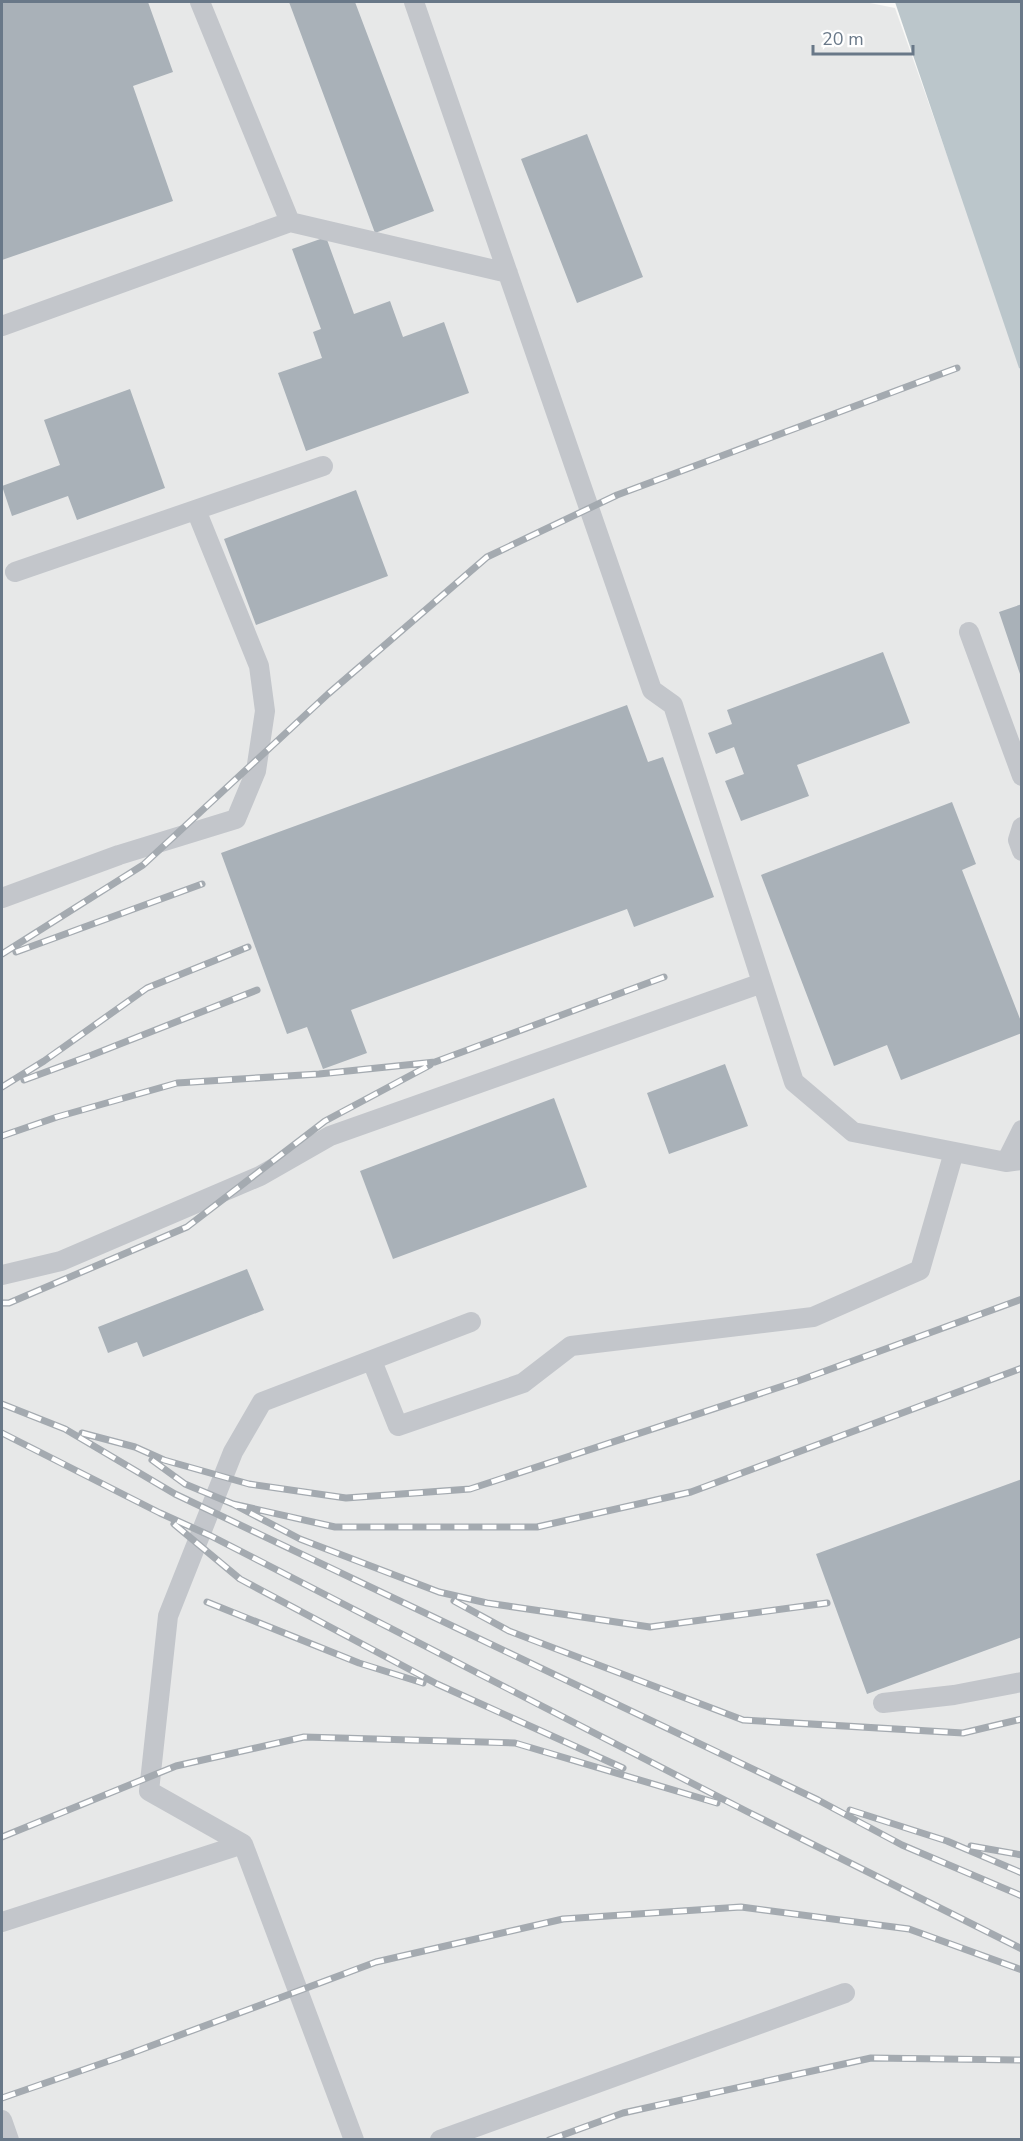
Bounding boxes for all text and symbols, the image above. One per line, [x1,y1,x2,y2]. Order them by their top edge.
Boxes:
scale bar [813,18,914,56]
text: 20 m [822,27,864,51]

